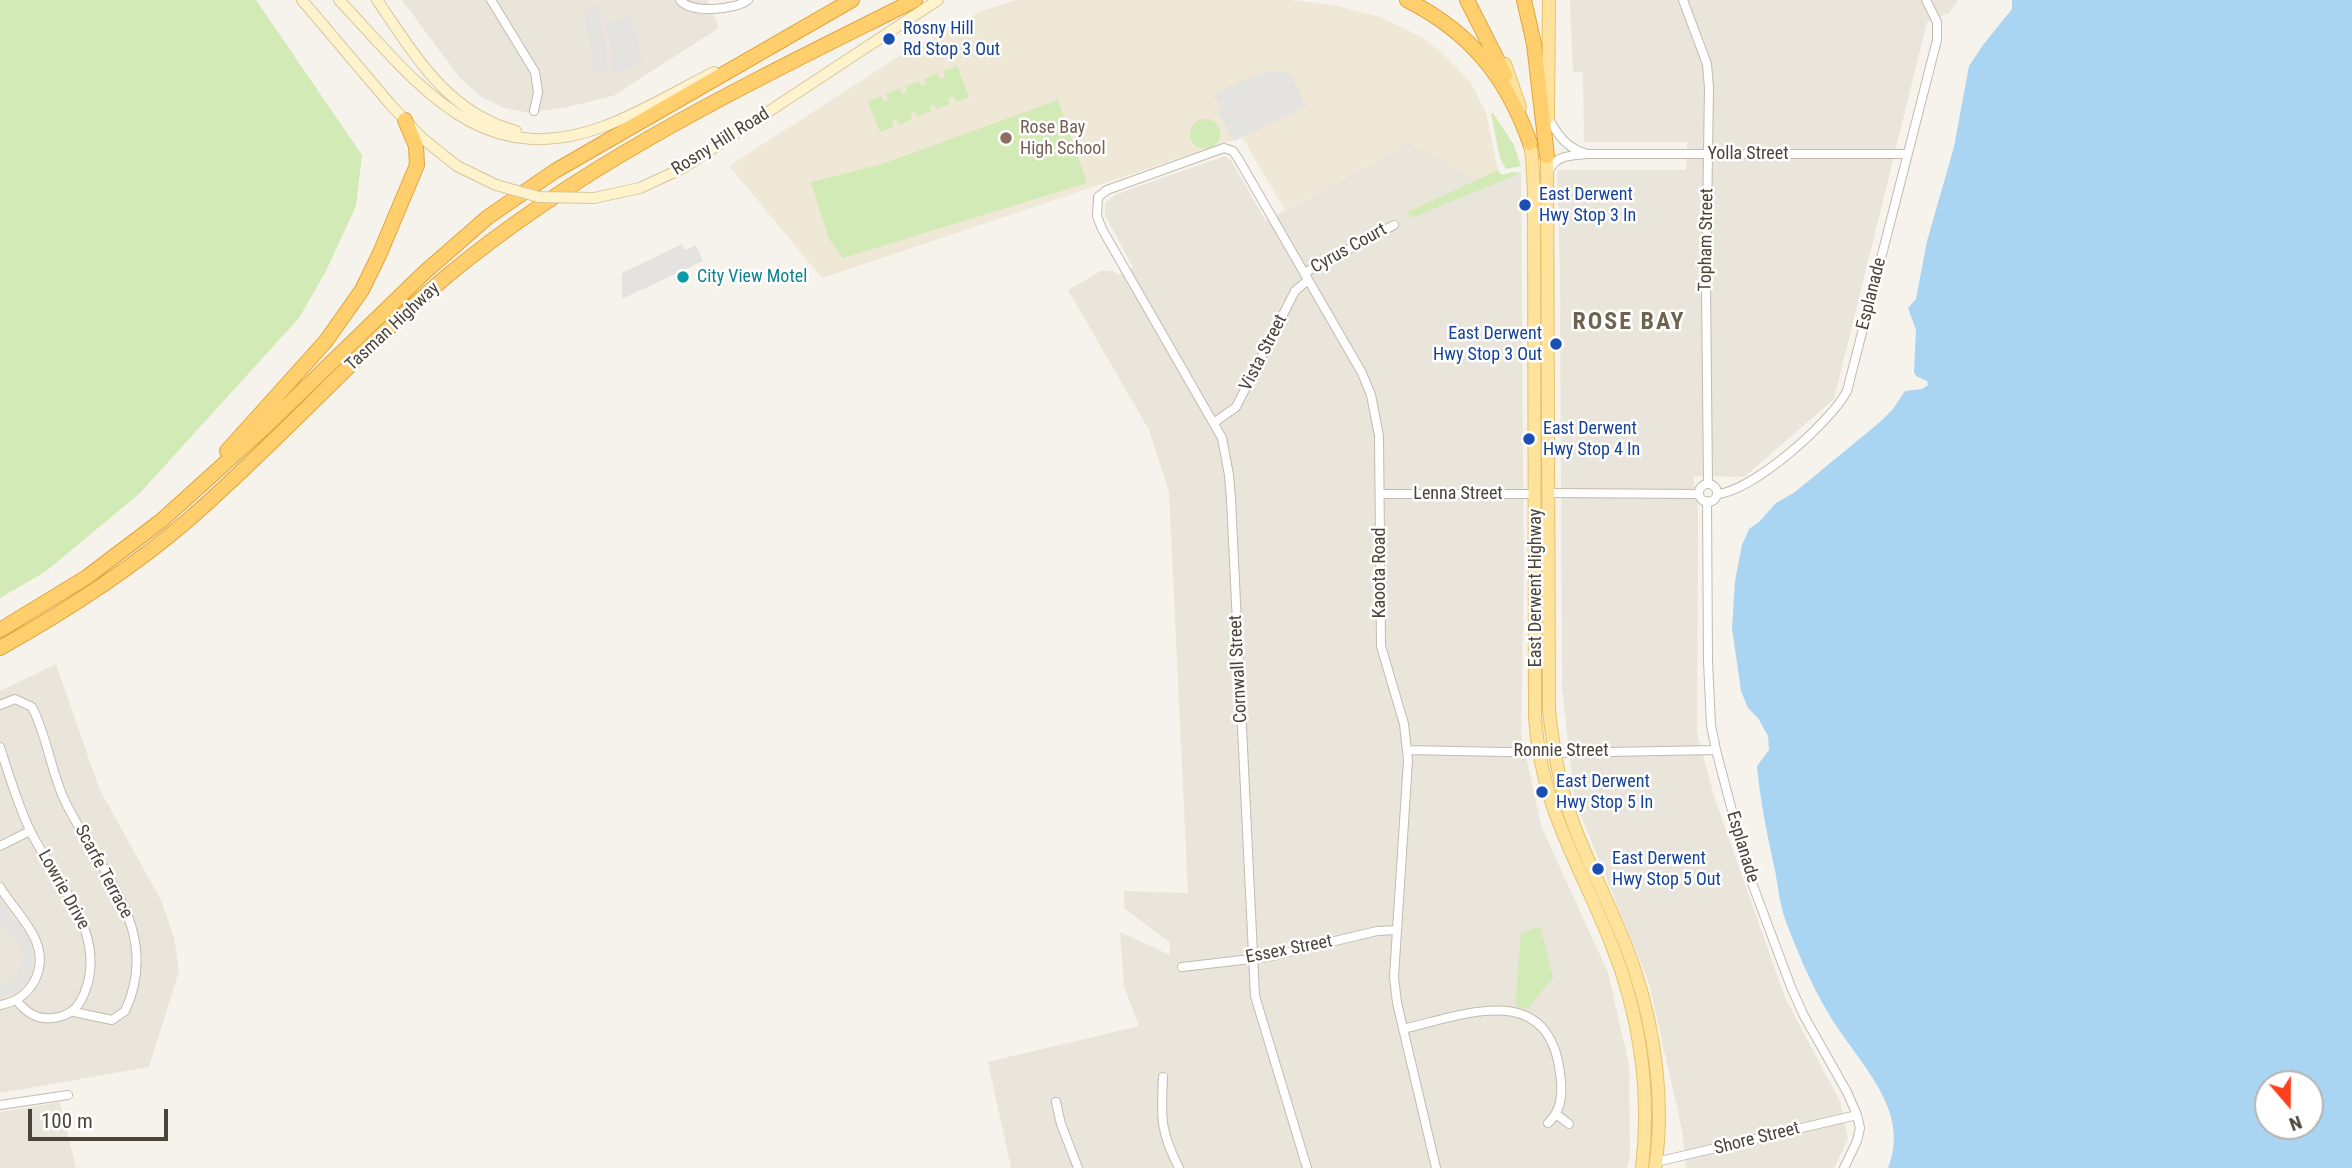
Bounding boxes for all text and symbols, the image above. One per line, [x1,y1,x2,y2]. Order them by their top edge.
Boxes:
place label: Rosny Hill Rd Stop 3 Out [903,18,1000,60]
marker: Rosny Hill Rd Stop 3 Out [881,31,897,47]
street label: Rosny Hill Road [668,103,774,181]
place label: Rose Bay High School [1020,117,1106,160]
marker: Rose Bay High School [998,130,1014,146]
street label: Yolla Street [1707,143,1789,165]
place label: East Derwent Hwy Stop 3 In [1539,184,1636,227]
street label: Topham Street [1695,188,1719,292]
marker: East Derwent Hwy Stop 3 In [1517,197,1533,213]
street label: Cyrus Court [1307,219,1391,279]
street label: Esplanade [1853,256,1891,332]
place label: City View Motel [697,266,807,288]
marker: City View Motel [675,269,691,285]
street label: Tasman Highway [341,278,445,376]
district label: ROSE BAY [1573,309,1685,337]
street label: Vista Street [1236,311,1292,395]
place label: East Derwent Hwy Stop 3 Out [1433,323,1542,366]
marker: East Derwent Hwy Stop 3 Out [1548,336,1564,352]
place label: East Derwent Hwy Stop 4 In [1543,418,1640,460]
marker: East Derwent Hwy Stop 4 In [1521,431,1537,447]
street label: Lenna Street [1413,483,1503,505]
street label: East Derwent Highway [1525,509,1547,667]
street label: Kaoota Road [1369,528,1391,618]
street label: Cornwall Street [1225,614,1253,724]
street label: Ronnie Street [1514,740,1608,762]
place label: East Derwent Hwy Stop 5 In [1556,771,1653,814]
marker: East Derwent Hwy Stop 5 In [1534,784,1550,800]
street label: Esplanade [1721,809,1763,885]
street label: Scarfe Terrace [69,822,137,922]
street label: Lowrie Drive [32,847,94,933]
place label: East Derwent Hwy Stop 5 Out [1612,848,1721,890]
marker: East Derwent Hwy Stop 5 Out [1590,861,1606,877]
street label: Essex Street [1244,931,1334,969]
north arrow [2254,1070,2324,1140]
scale bar [32,1094,172,1138]
text: 100 m [41,1109,93,1133]
text: N [2286,1111,2305,1136]
street label: Shore Street [1712,1118,1802,1160]

